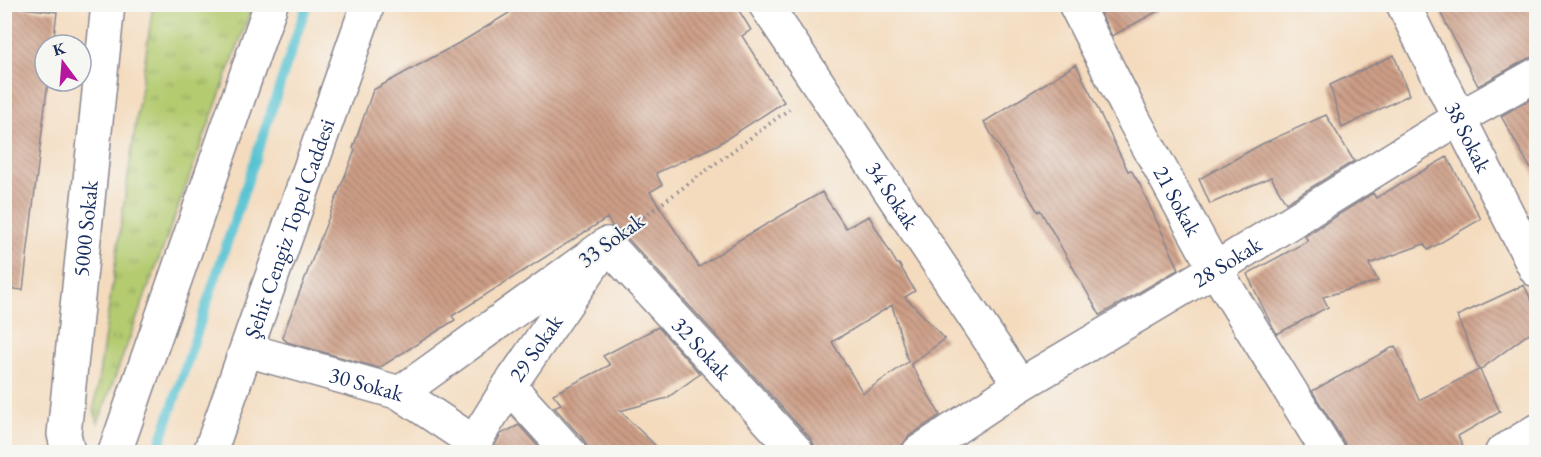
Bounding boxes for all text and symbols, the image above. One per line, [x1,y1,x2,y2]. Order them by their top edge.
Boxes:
north arrow [33,33,93,93]
text: K [50,37,69,61]
street label: 38 Sokak [1439,96,1499,178]
street label: Şehit Cengiz Topel Caddesi [237,115,341,342]
street label: 34 Sokak [860,156,926,235]
street label: 21 Sokak [1147,160,1209,242]
street label: 5000 Sokak [66,178,104,278]
street label: 33 Sokak [572,206,651,274]
street label: 28 Sokak [1187,229,1267,294]
street label: 29 Sokak [502,308,569,387]
street label: 32 Sokak [666,310,739,386]
street label: 30 Sokak [326,359,407,408]

